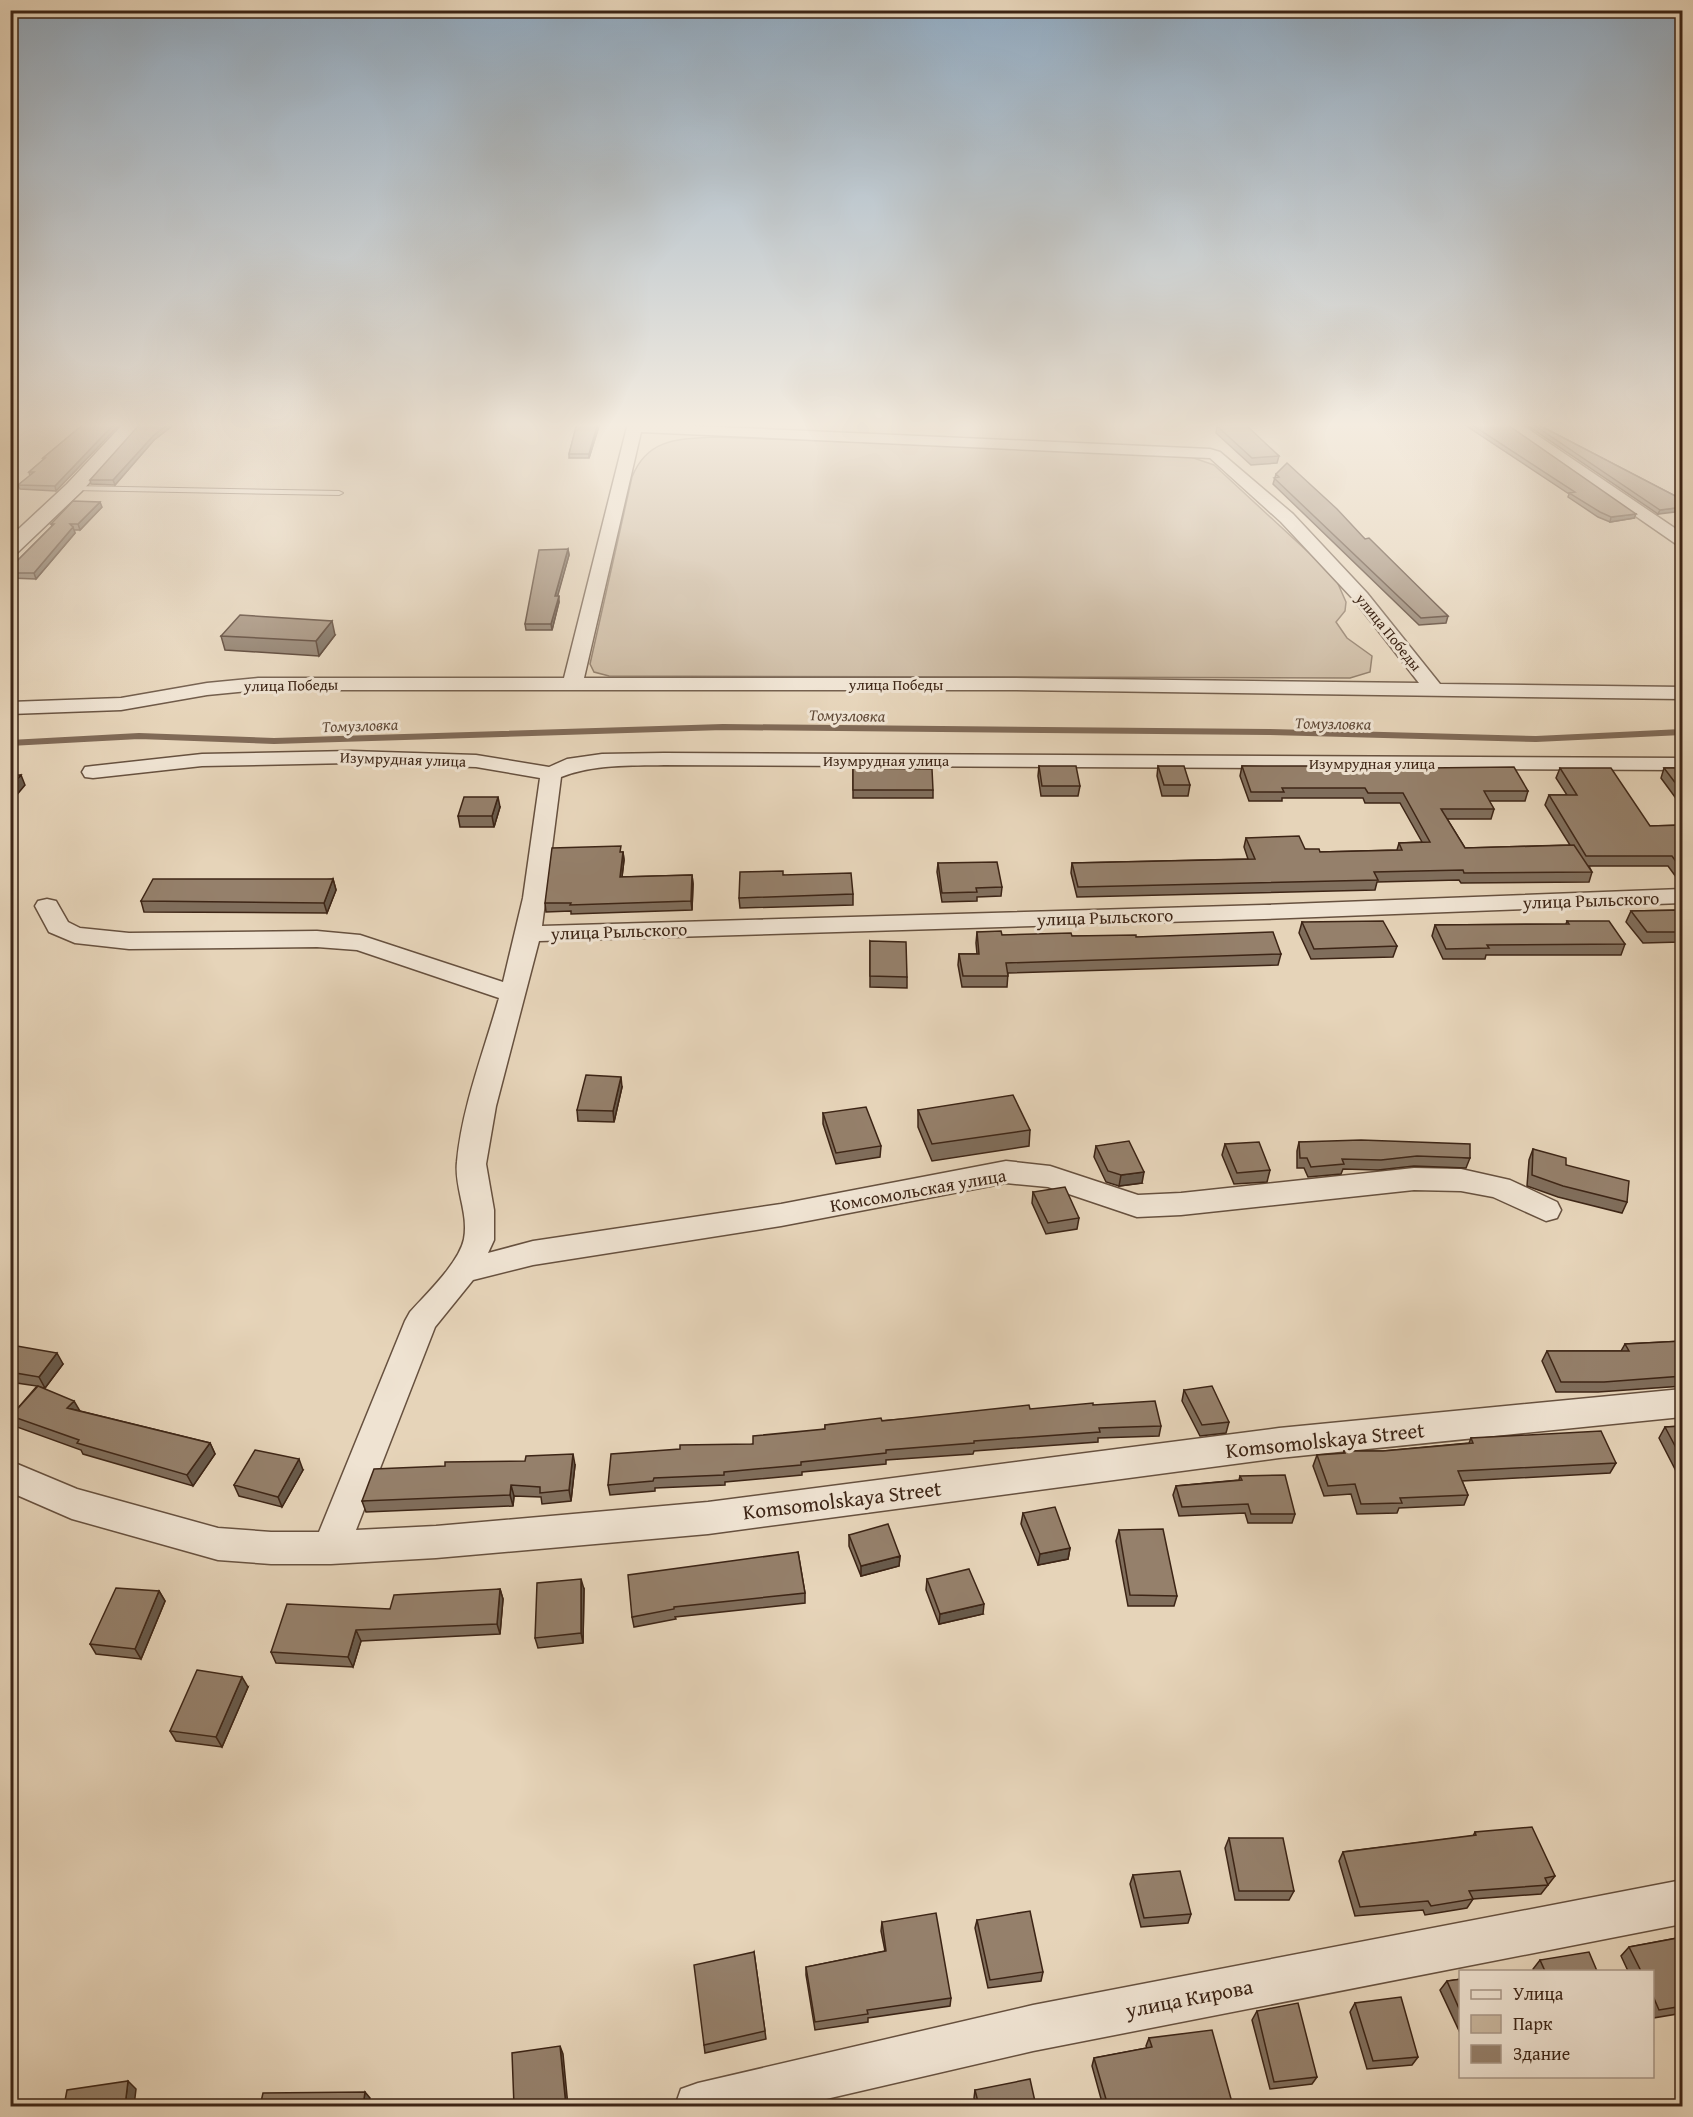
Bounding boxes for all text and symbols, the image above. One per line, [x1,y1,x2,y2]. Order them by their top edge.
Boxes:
street label: улица Победы [1350,588,1427,676]
street label: улица Победы [243,674,339,696]
street label: улица Победы [848,674,944,695]
water label: Томузловка [809,702,886,728]
water label: Томузловка [1295,710,1372,736]
water label: Томузловка [321,712,399,738]
street label: Изумрудная улица [340,746,467,772]
street label: Изумрудная улица [823,750,950,771]
street label: Изумрудная улица [1309,753,1436,774]
street label: улица Рыльского [1521,884,1660,916]
street label: улица Рыльского [1035,901,1174,933]
street label: улица Рыльского [549,915,688,947]
street label: Комсомольская улица [828,1161,1009,1219]
street label: Komsomolskaya Street [1224,1414,1427,1466]
street label: Komsomolskaya Street [741,1472,944,1528]
street label: улица Кирова [1122,1970,1255,2026]
legend [1459,1970,1654,2078]
text: Улица [1513,1980,1564,2007]
text: Парк [1513,2010,1553,2037]
text: Здание [1513,2040,1570,2067]

